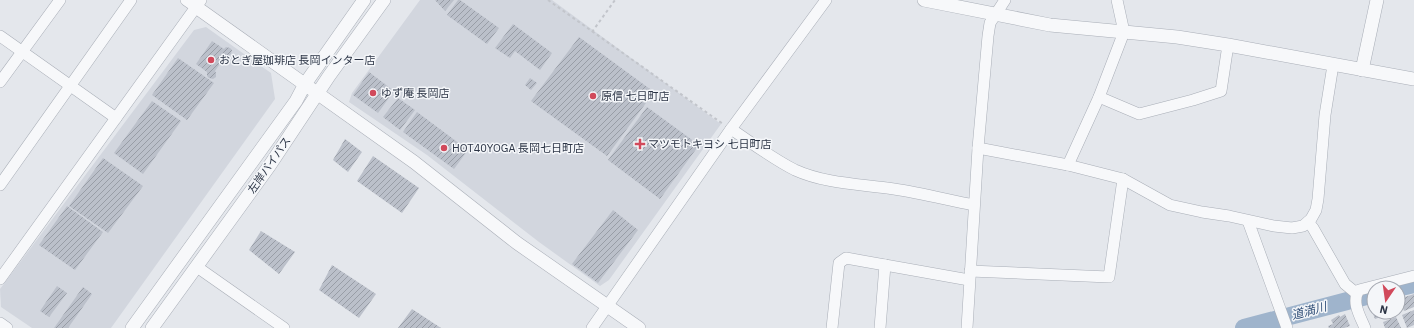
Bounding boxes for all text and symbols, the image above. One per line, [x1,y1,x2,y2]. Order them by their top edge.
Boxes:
place label: おとぎ屋珈琲店 長岡インター店 [219,53,376,67]
marker: おとぎ屋珈琲店 長岡インター店 [206,55,216,65]
place label: ゆず庵 長岡店 [381,86,450,100]
marker: ゆず庵 長岡店 [368,88,378,98]
place label: 原信 七日町店 [601,89,670,103]
marker: 原信 七日町店 [588,91,598,101]
street label: 左岸バイパス [244,134,294,196]
place label: マツモトキヨシ 七日町店 [648,137,772,151]
marker: マツモトキヨシ 七日町店 [635,139,645,149]
place label: HOT40YOGA 長岡七日町店 [452,141,584,155]
marker: HOT40YOGA 長岡七日町店 [439,143,449,153]
north arrow [1366,280,1406,320]
water label: 道満川 [1290,298,1330,322]
text: N [1378,302,1389,317]

